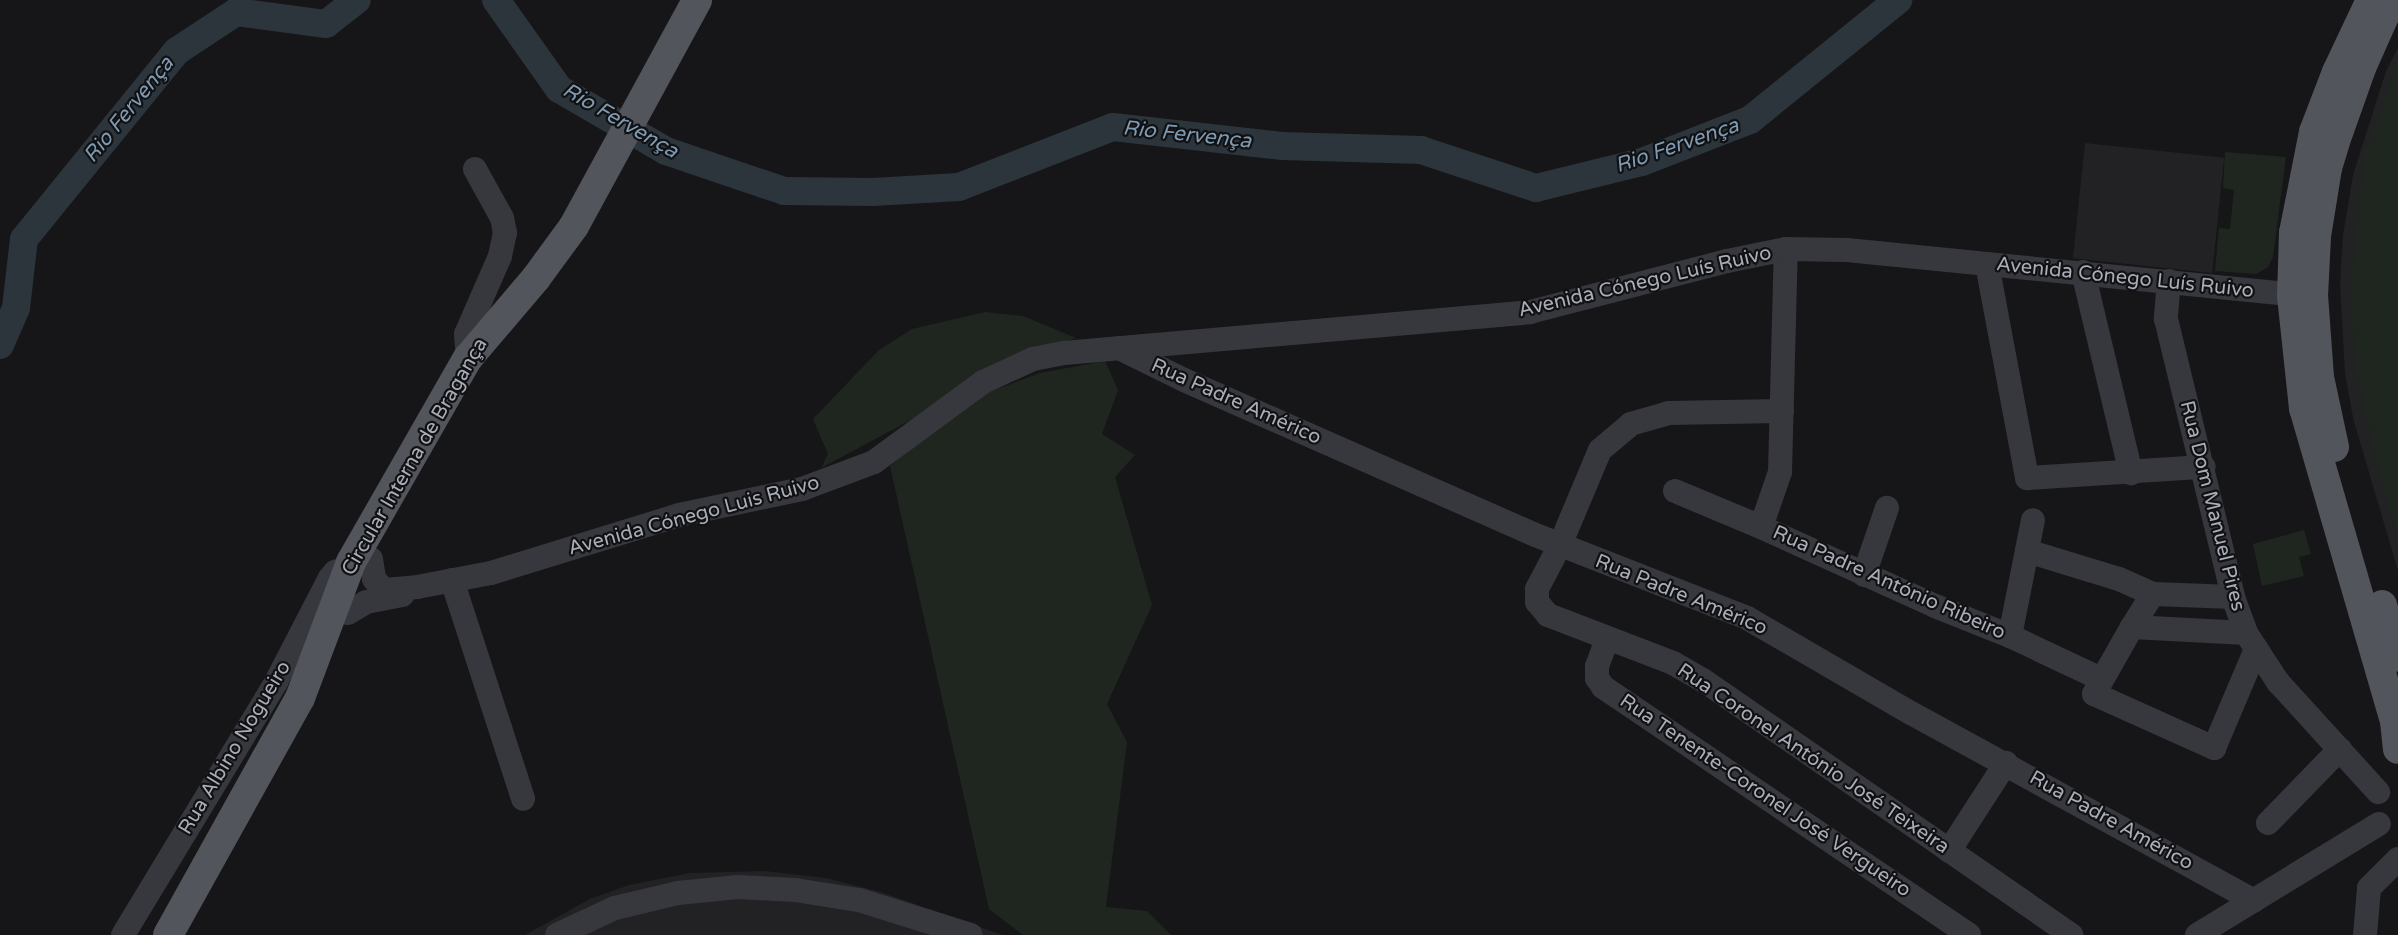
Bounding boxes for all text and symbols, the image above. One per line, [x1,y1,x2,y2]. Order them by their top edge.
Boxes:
water label: Rio Fervença [79,52,179,168]
water label: Rio Fervença [558,78,682,164]
water label: Rio Fervença [1612,113,1742,179]
water label: Rio Fervença [1122,116,1252,154]
street label: Avenida Cónego Luís Ruivo [1516,241,1774,323]
street label: Avenida Cónego Luís Ruivo [1995,253,2255,303]
street label: Circular Interna de Bragança [337,334,493,580]
street label: Rua Padre Américo [1147,354,1325,450]
street label: Rua Dom Manuel Pires [2174,398,2250,614]
street label: Avenida Cónego Luis Ruivo [566,471,822,561]
street label: Rua Padre António Ribeiro [1769,521,2009,645]
street label: Rua Padre Américo [1591,550,1771,640]
street label: Rua Albino Nogueiro [174,657,296,839]
street label: Rua Coronel António José Teixeira [1672,659,1954,859]
street label: Rua Tenente-Coronel José Vergueiro [1615,689,1915,903]
street label: Rua Padre Américo [2025,766,2197,876]

